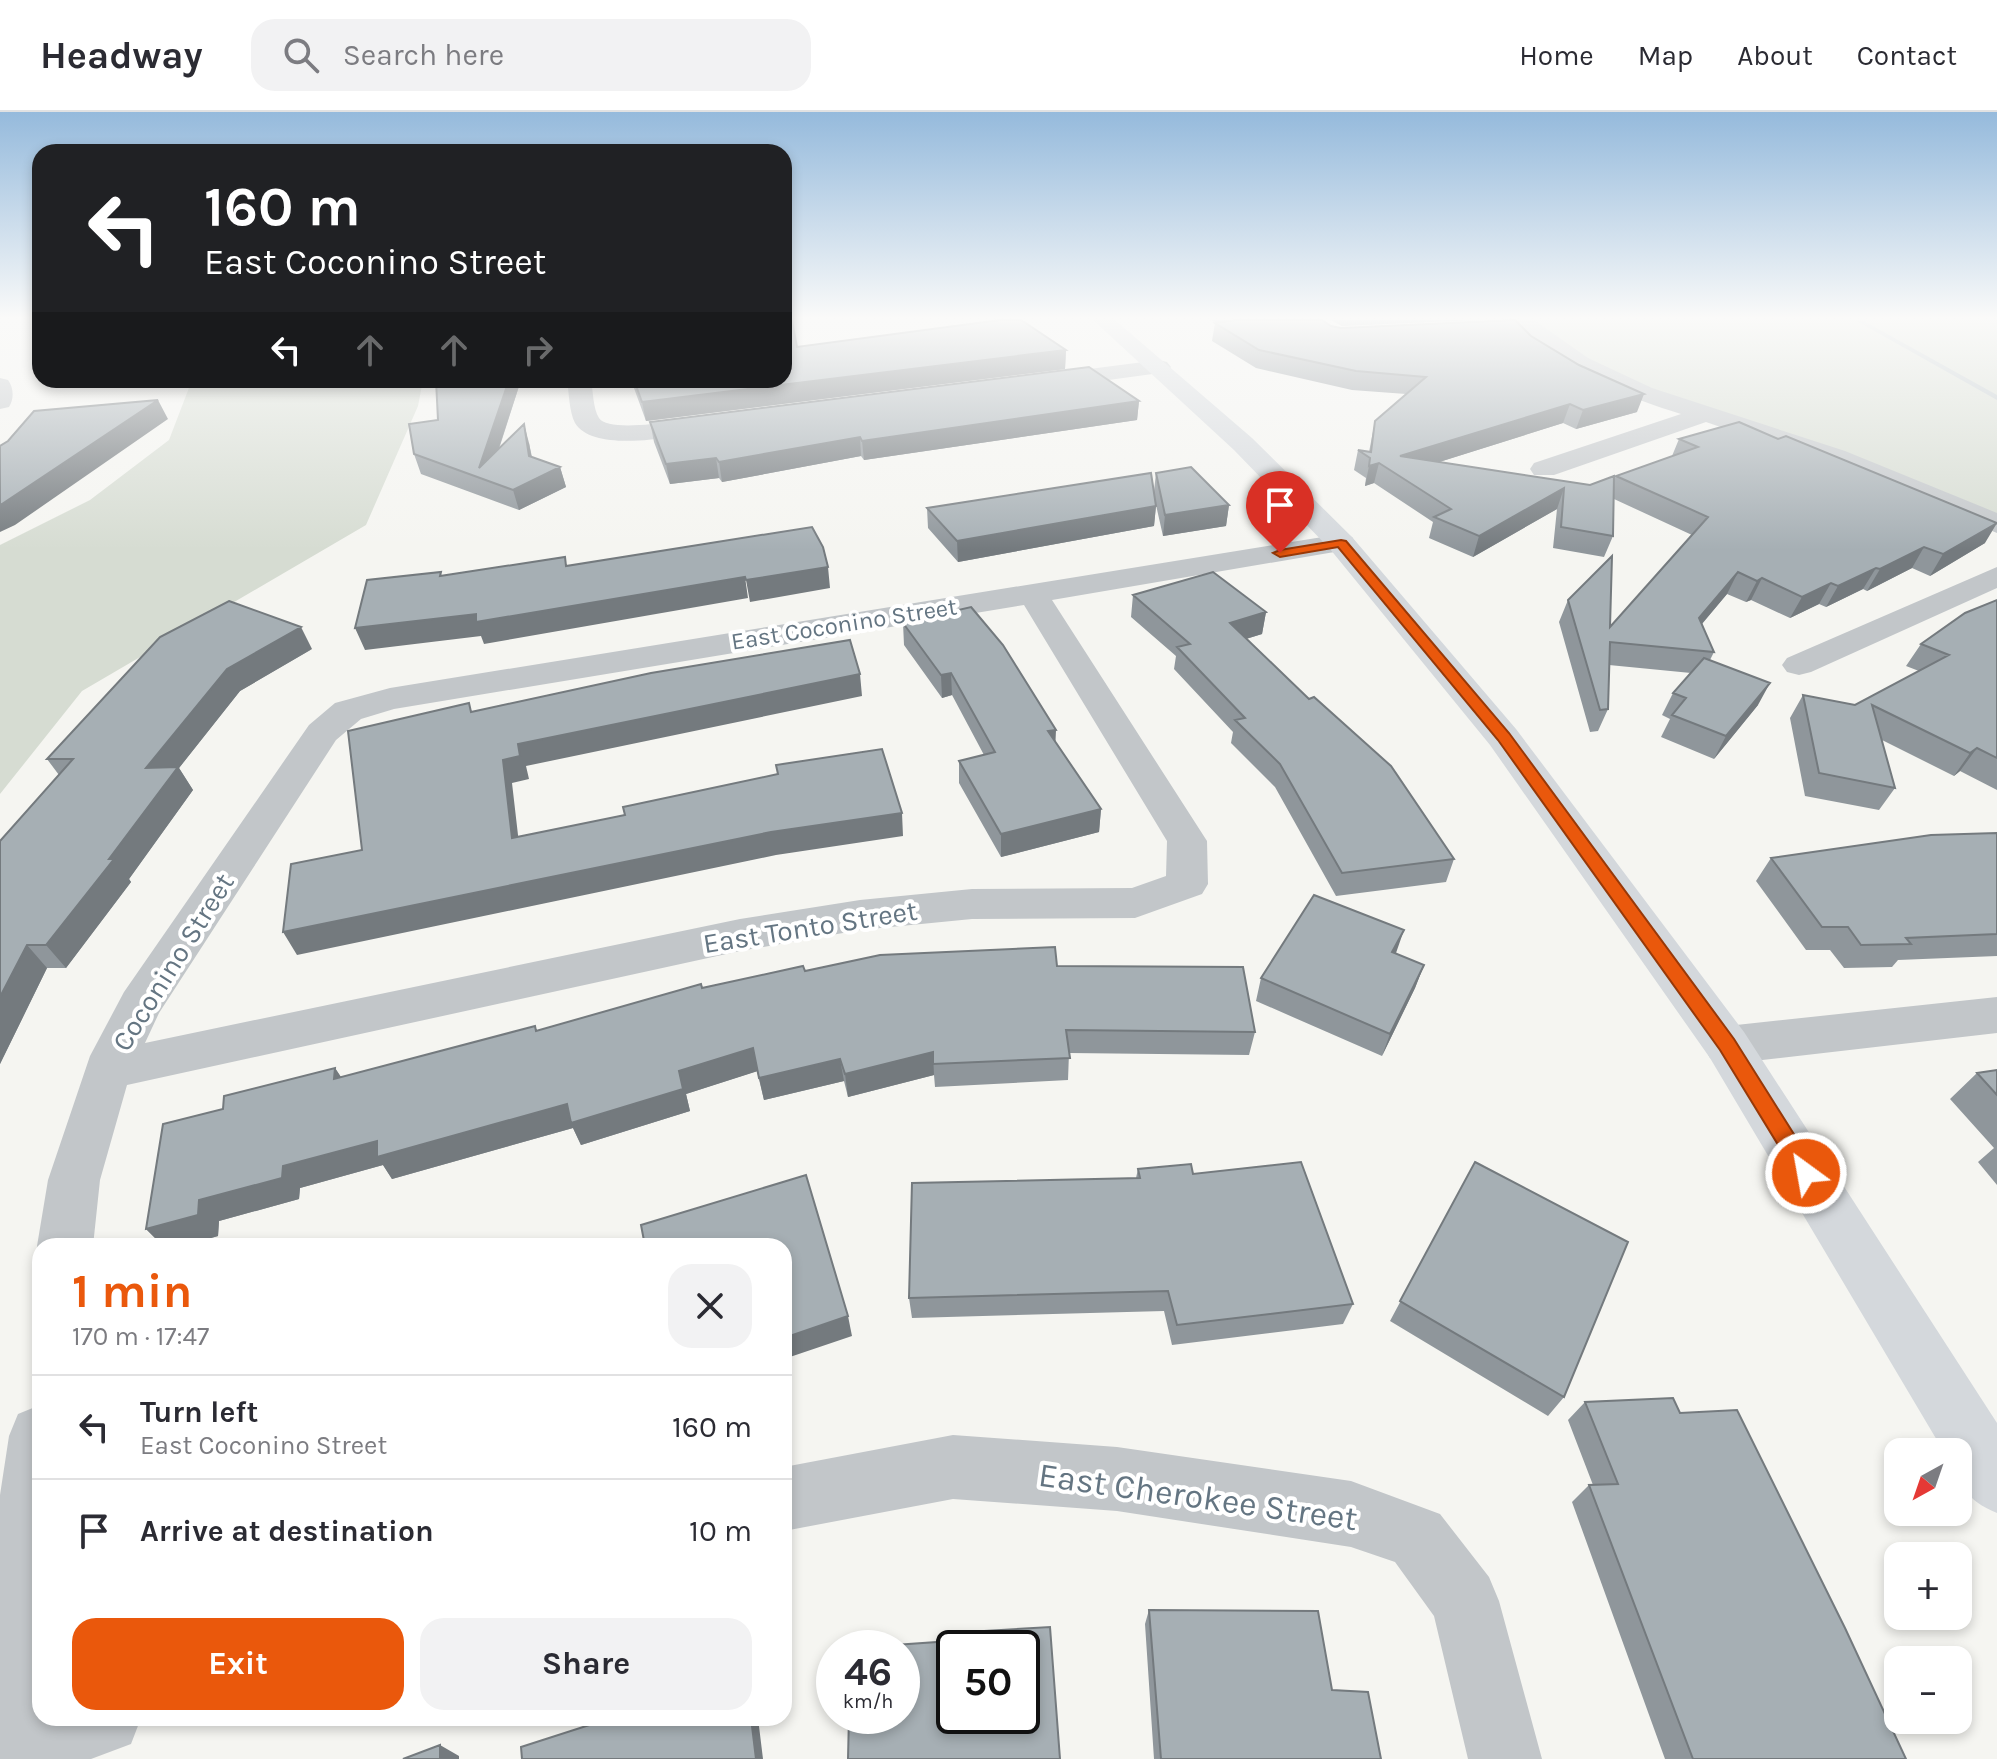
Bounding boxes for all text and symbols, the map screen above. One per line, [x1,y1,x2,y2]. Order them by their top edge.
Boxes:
search box [251,19,811,91]
text: Headway [40,33,203,78]
icon: search [279,33,323,77]
text: Search here [343,37,504,73]
text: Home [1519,39,1594,72]
text: Map [1638,39,1693,72]
text: About [1737,39,1813,72]
text: Contact [1857,39,1957,72]
text: 160 m [204,174,361,239]
icon: left [72,176,176,280]
text: East Coconino Street [204,241,546,283]
icon: left [264,328,308,372]
icon: ahead [348,328,392,372]
icon: ahead [432,328,476,372]
icon: right [516,328,560,372]
pin [1246,471,1314,553]
icon: arrive [1258,483,1302,527]
street label: East Coconino Street [729,592,959,656]
street label: Coconino Street [105,867,241,1057]
street label: East Tonto Street [701,894,919,960]
position arrow [1764,1131,1848,1215]
text: 1 min [72,1263,192,1319]
button: close [668,1264,752,1348]
text: 170 m · 17:47 [72,1321,209,1352]
text: Turn left [140,1394,258,1430]
icon: left [72,1405,116,1449]
text: 160 m [672,1409,752,1445]
text: East Coconino Street [140,1430,387,1461]
north arrow [1884,1438,1972,1526]
map controls [1884,1438,1972,1734]
street label: East Cherokee Street [1036,1455,1360,1539]
icon: arrive [72,1509,116,1553]
text: Arrive at destination [140,1513,434,1549]
text: 10 m [689,1513,752,1549]
button: + [1884,1542,1972,1630]
button: Exit [72,1618,404,1710]
button: Share [420,1618,752,1710]
speed limit sign: 50 [936,1630,1040,1734]
button: − [1884,1646,1972,1734]
text: 46 [844,1648,892,1695]
text: km/h [843,1690,893,1713]

